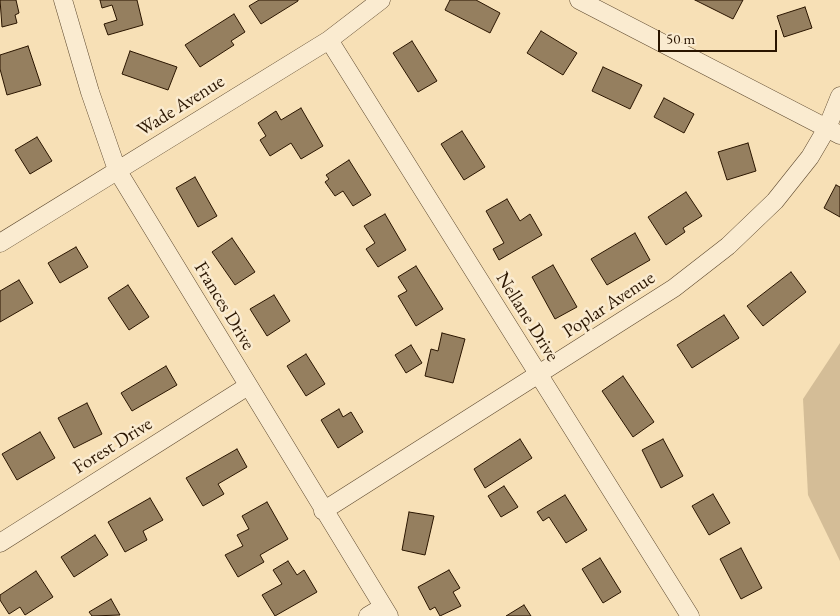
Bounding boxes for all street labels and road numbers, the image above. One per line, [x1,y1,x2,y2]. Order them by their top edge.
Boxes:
street label: Wade Avenue [133,70,229,142]
street label: Frances Drive [189,258,259,354]
street label: Poplar Avenue [559,267,659,343]
street label: Nellane Drive [491,268,563,366]
street label: Forest Drive [69,413,157,479]

